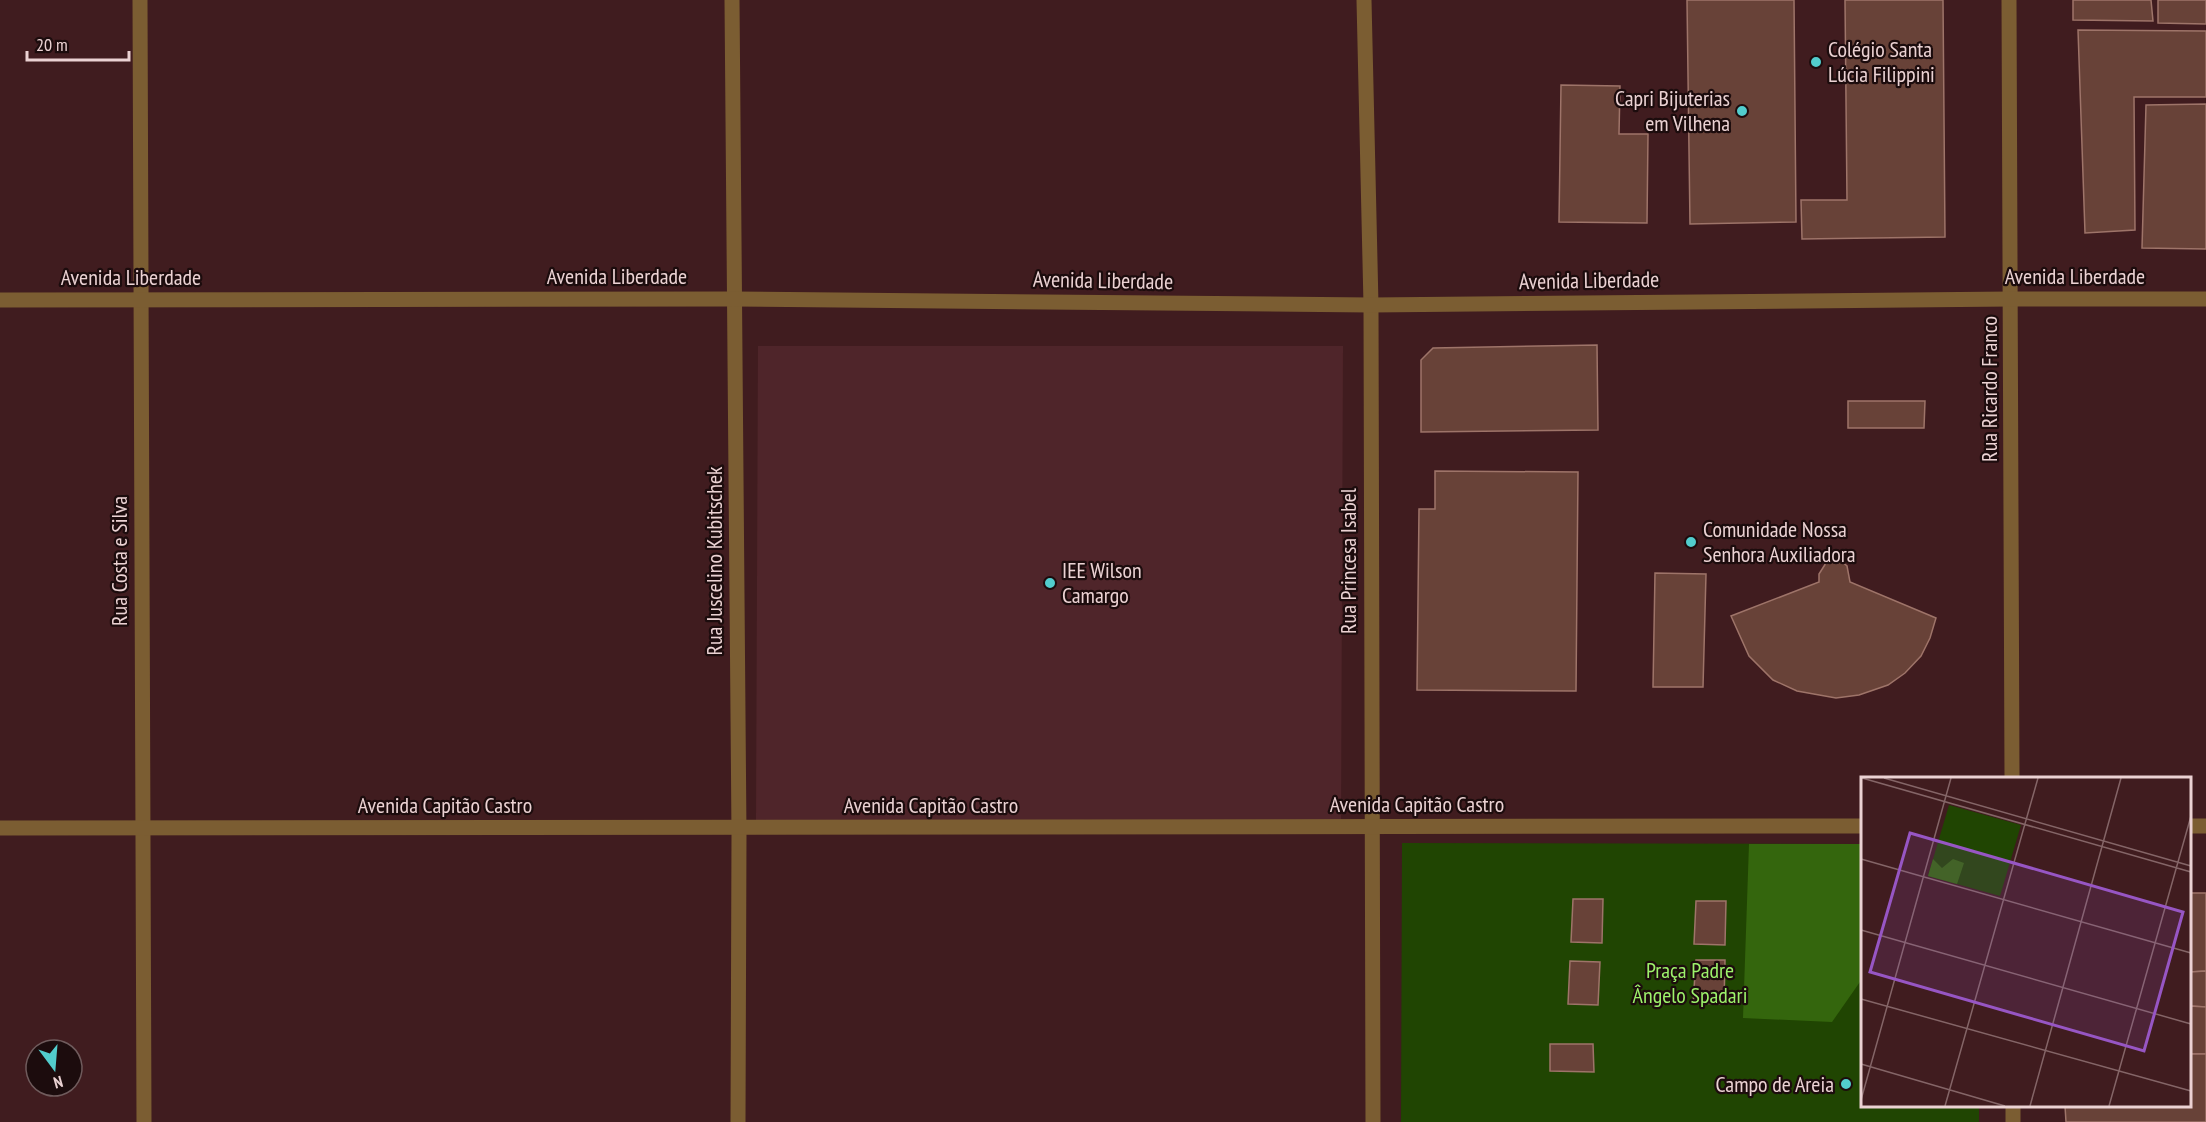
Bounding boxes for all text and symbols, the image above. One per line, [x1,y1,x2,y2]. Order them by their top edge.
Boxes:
scale bar [27,24,129,62]
text: 20 m [36,33,68,56]
place label: Colégio Santa Lúcia Filippini [1828,35,1935,88]
marker: Colégio Santa Lúcia Filippini [1809,55,1823,69]
place label: Capri Bijuterias em Vilhena [1615,84,1730,137]
marker: Capri Bijuterias em Vilhena [1735,104,1749,118]
street label: Avenida Liberdade [547,262,687,290]
street label: Avenida Liberdade [2005,262,2145,290]
street label: Avenida Liberdade [61,263,201,291]
street label: Avenida Liberdade [1033,265,1173,295]
street label: Avenida Liberdade [1519,265,1659,295]
street label: Rua Ricardo Franco [1975,316,2003,462]
street label: Rua Juscelino Kubitschek [700,466,728,656]
street label: Rua Princesa Isabel [1334,487,1362,634]
street label: Rua Costa e Silva [105,496,133,626]
place label: Comunidade Nossa Senhora Auxiliadora [1703,515,1856,568]
marker: Comunidade Nossa Senhora Auxiliadora [1684,535,1698,549]
place label: IEE Wilson Camargo [1062,556,1142,609]
marker: IEE Wilson Camargo [1043,576,1057,590]
inset map [1861,777,2191,1107]
street label: Avenida Capitão Castro [1330,790,1504,818]
street label: Avenida Capitão Castro [358,791,532,819]
street label: Avenida Capitão Castro [844,791,1018,819]
park label: Praça Padre Ângelo Spadari [1633,956,1747,1009]
north arrow [24,1038,84,1098]
place label: Campo de Areia [1716,1070,1834,1098]
text: N [51,1072,65,1093]
marker: Campo de Areia [1839,1077,1853,1091]

